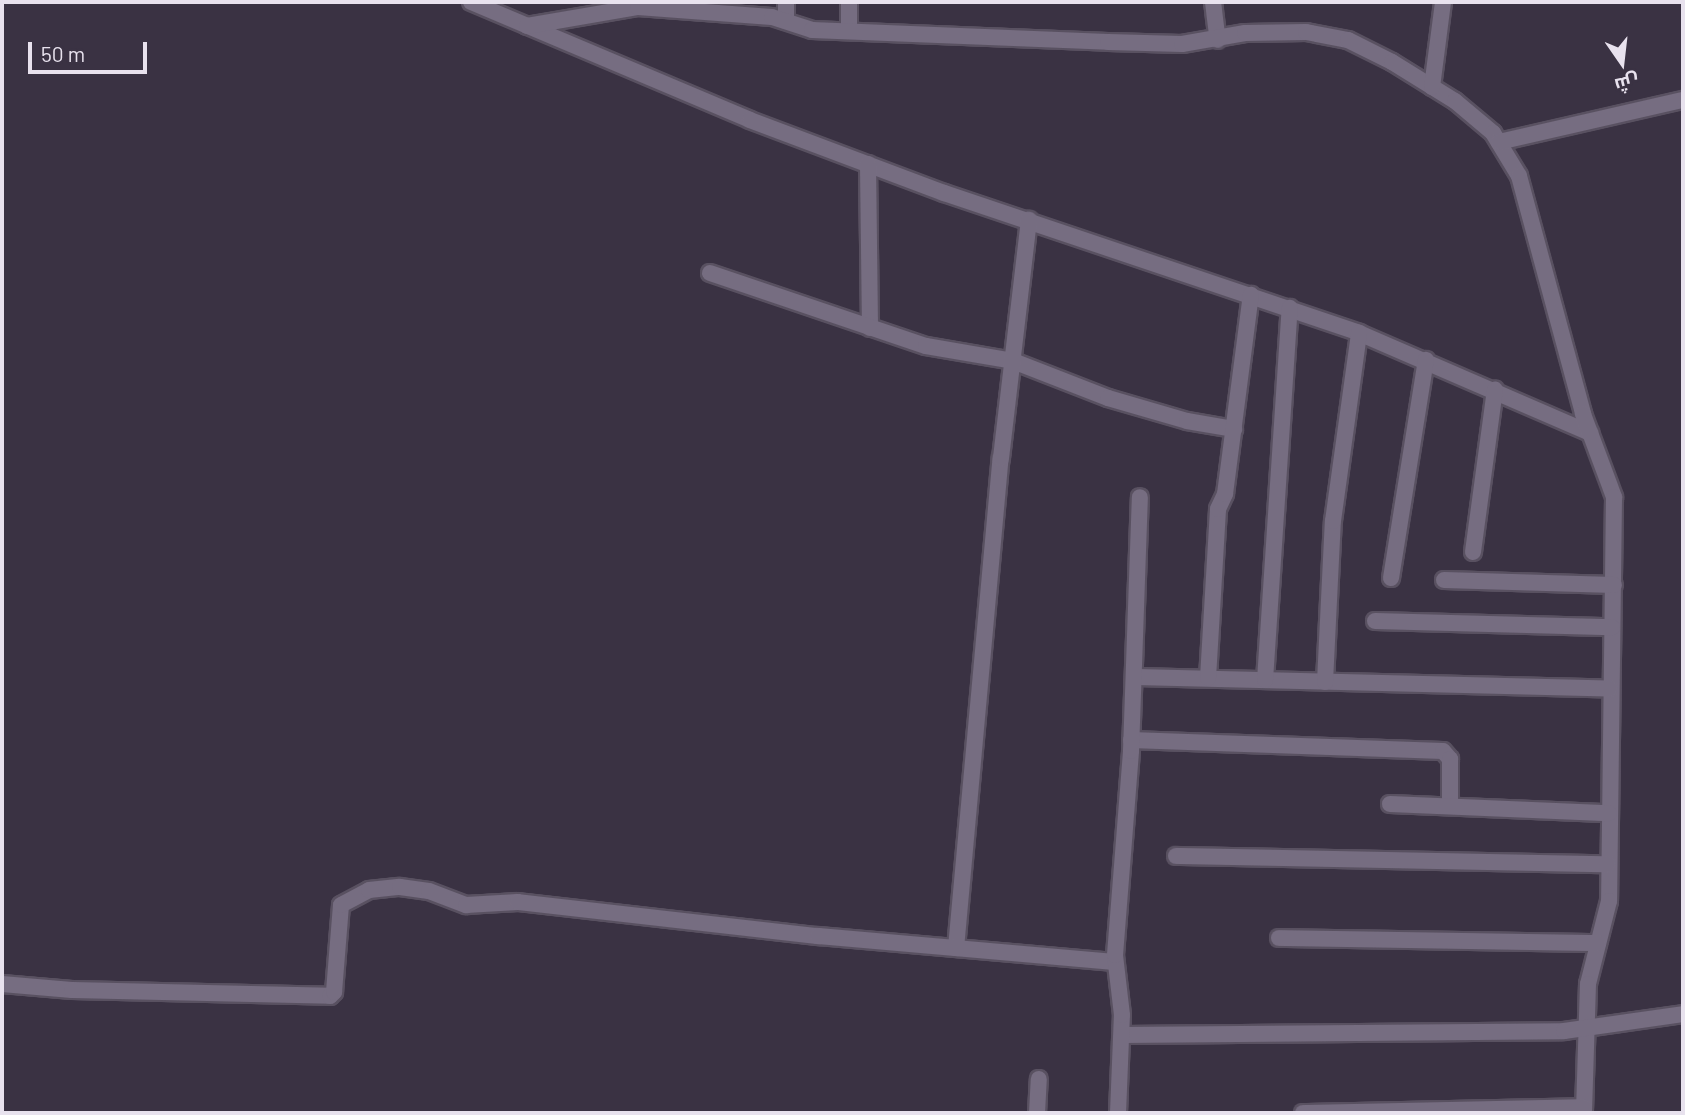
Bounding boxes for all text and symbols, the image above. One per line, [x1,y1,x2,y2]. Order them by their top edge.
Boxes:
scale bar [32,28,150,72]
north arrow [1587,28,1657,98]
text: 50 m [41,41,85,66]
text: ش [1613,70,1642,98]

